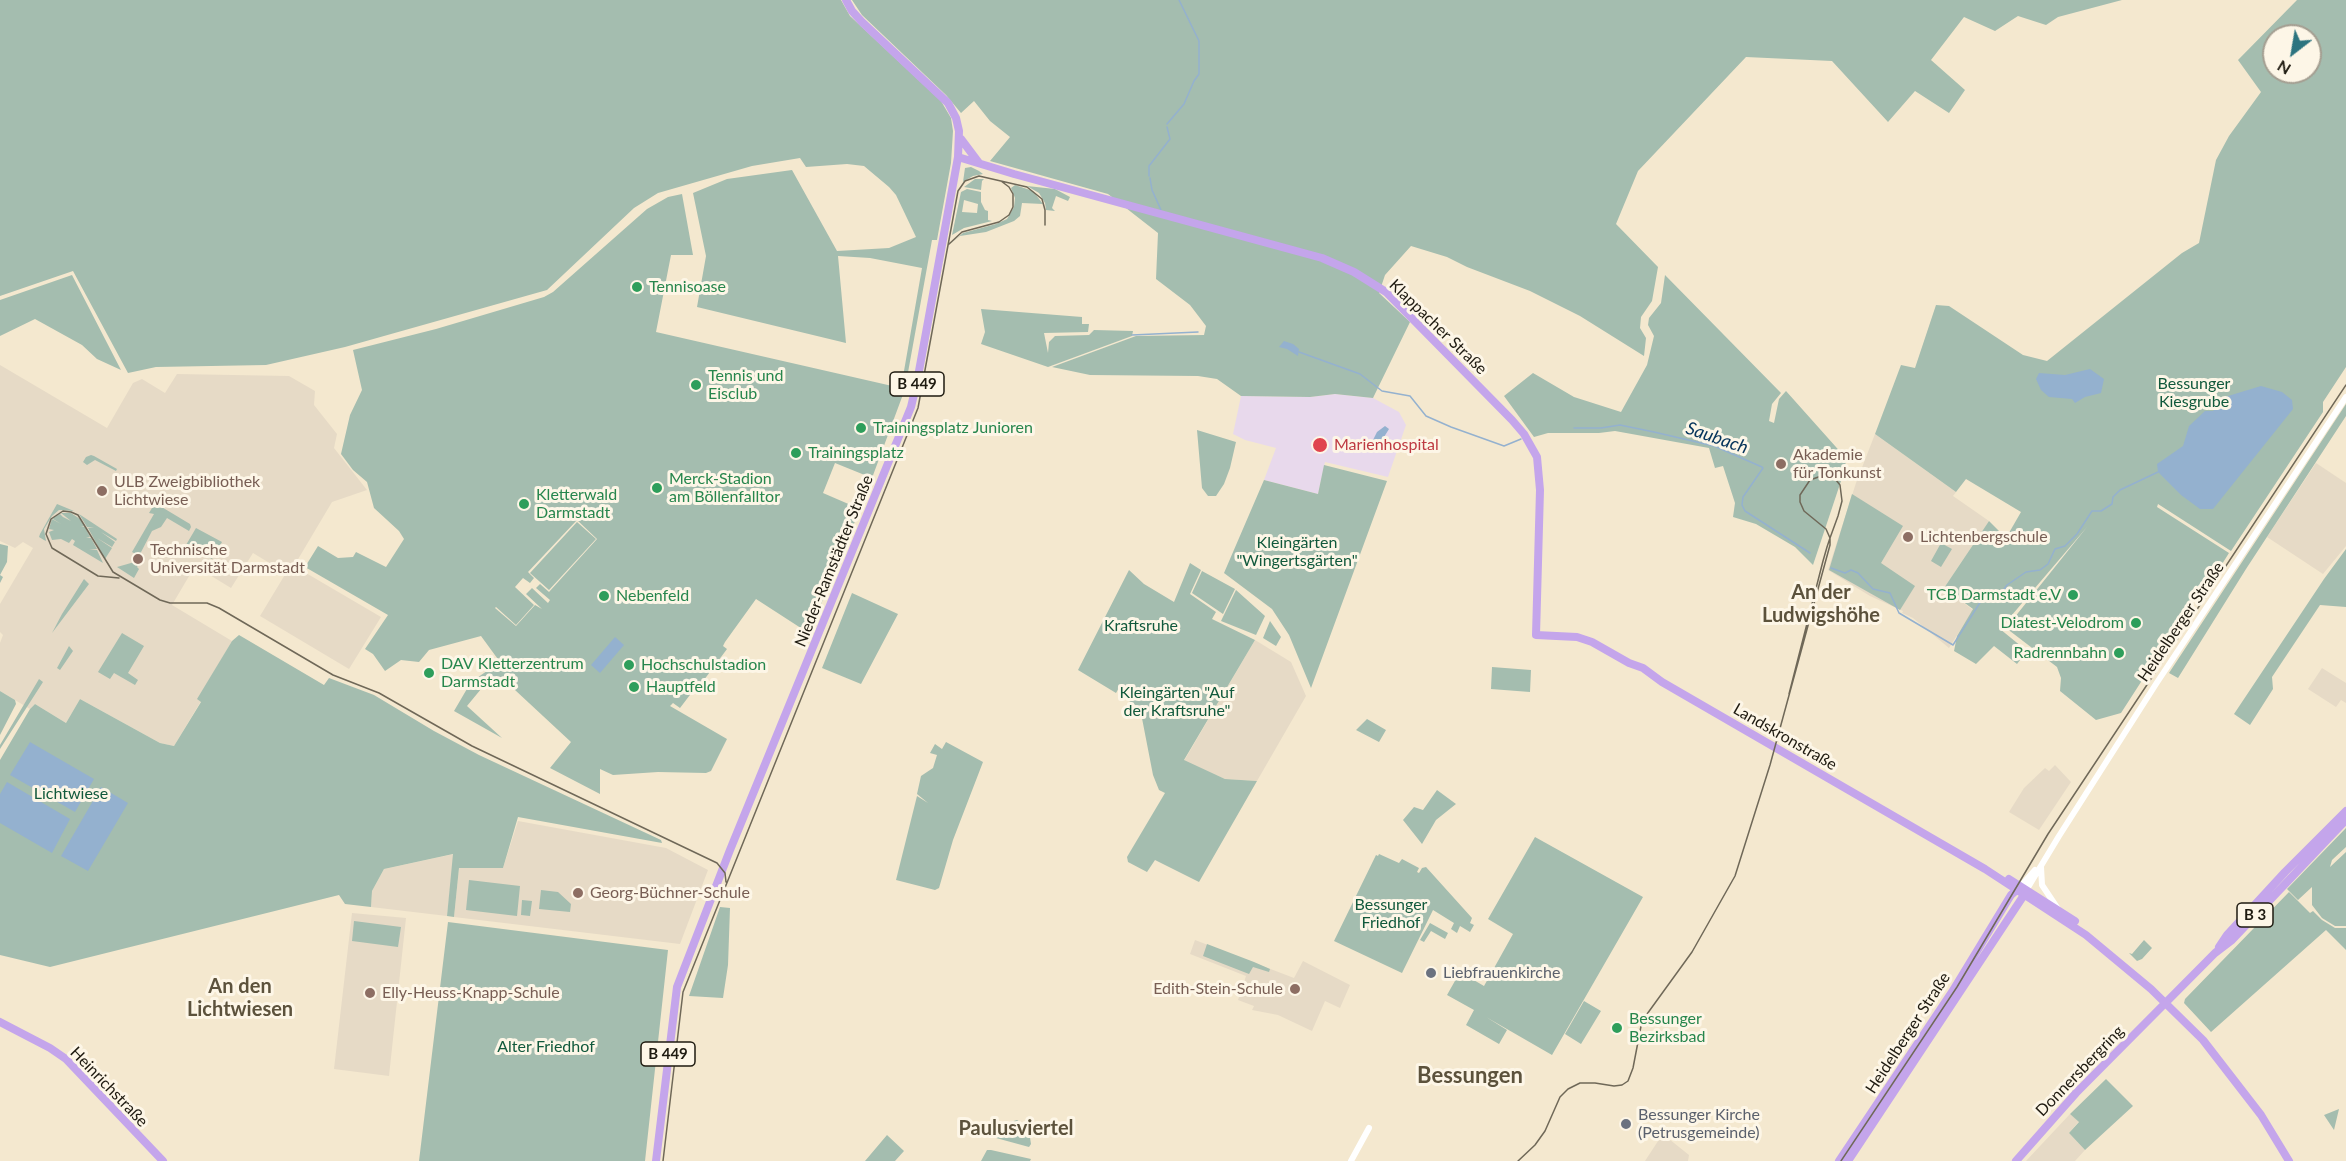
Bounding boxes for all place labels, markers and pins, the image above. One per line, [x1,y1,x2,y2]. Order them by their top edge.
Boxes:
place label: Tennisoase [649,277,726,297]
marker: Tennisoase [630,280,644,294]
place label: Tennis und Eisclub [708,366,783,404]
marker: Tennis und Eisclub [689,378,703,392]
place label: Trainingsplatz Junioren [873,418,1033,438]
marker: Trainingsplatz Junioren [854,421,868,435]
place label: Marienhospital [1334,435,1439,455]
marker: Marienhospital [1311,436,1329,454]
place label: Trainingsplatz [808,443,904,463]
place label: Akademie für Tonkunst [1793,445,1882,483]
marker: Trainingsplatz [789,446,803,460]
marker: Akademie für Tonkunst [1774,457,1788,471]
place label: Merck-Stadion am Böllenfalltor [669,469,780,507]
place label: ULB Zweigbibliothek Lichtwiese [114,472,260,510]
marker: Merck-Stadion am Böllenfalltor [650,481,664,495]
marker: ULB Zweigbibliothek Lichtwiese [95,484,109,498]
place label: Kletterwald Darmstadt [536,485,617,523]
marker: Kletterwald Darmstadt [517,497,531,511]
place label: Lichtenbergschule [1920,527,2048,547]
marker: Lichtenbergschule [1901,530,1915,544]
place label: Technische Universität Darmstadt [150,540,305,578]
marker: Technische Universität Darmstadt [131,552,145,566]
place label: TCB Darmstadt e.V [1927,585,2061,605]
place label: Nebenfeld [616,586,689,606]
marker: TCB Darmstadt e.V [2066,588,2080,602]
marker: Nebenfeld [597,589,611,603]
place label: Diatest-Velodrom [2000,613,2124,633]
marker: Diatest-Velodrom [2129,616,2143,630]
place label: Radrennbahn [2014,643,2107,663]
marker: Radrennbahn [2112,646,2126,660]
place label: DAV Kletterzentrum Darmstadt [441,654,584,692]
place label: Hochschulstadion [641,655,766,675]
marker: Hochschulstadion [622,658,636,672]
marker: DAV Kletterzentrum Darmstadt [422,666,436,680]
place label: Hauptfeld [646,677,716,697]
marker: Hauptfeld [627,680,641,694]
place label: Georg-Büchner-Schule [590,883,750,903]
marker: Georg-Büchner-Schule [571,886,585,900]
place label: Liebfrauenkirche [1443,963,1560,983]
marker: Liebfrauenkirche [1424,966,1438,980]
place label: Edith-Stein-Schule [1153,979,1283,999]
marker: Edith-Stein-Schule [1288,982,1302,996]
place label: Elly-Heuss-Knapp-Schule [382,983,560,1003]
marker: Elly-Heuss-Knapp-Schule [363,986,377,1000]
place label: Bessunger Bezirksbad [1629,1009,1705,1047]
marker: Bessunger Bezirksbad [1610,1021,1624,1035]
place label: Bessunger Kirche (Petrusgemeinde) [1638,1105,1760,1143]
marker: Bessunger Kirche (Petrusgemeinde) [1619,1117,1633,1131]

